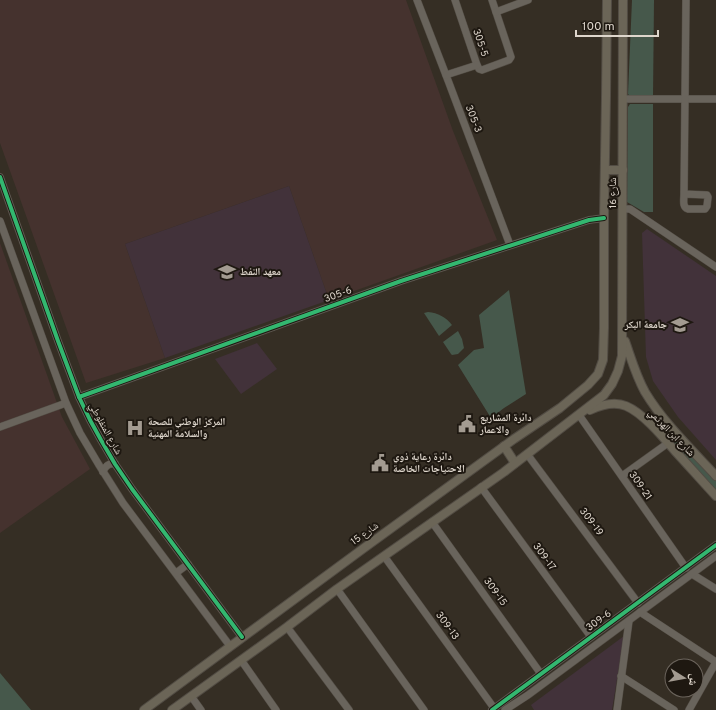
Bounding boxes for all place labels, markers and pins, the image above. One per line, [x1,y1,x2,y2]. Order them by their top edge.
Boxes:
school or university icon: معهد النفط [217,262,237,282]
place label: معهد النفط [240,266,281,279]
school or university icon: جامعة البكر [670,315,690,335]
place label: جامعة البكر [624,319,668,332]
place label: دائرة المشاريع والاعمار [479,412,532,437]
public building icon: دائرة المشاريع والاعمار [457,414,477,434]
place label: المركز الوطني للصحة والسلامة المهنية [148,416,226,441]
hospital icon: المركز الوطني للصحة والسلامة المهنية [125,418,145,438]
place label: دائرة رعاية ذوي الاحتياجات الخاصة [393,451,465,476]
public building icon: دائرة رعاية ذوي الاحتياجات الخاصة [370,453,390,473]

